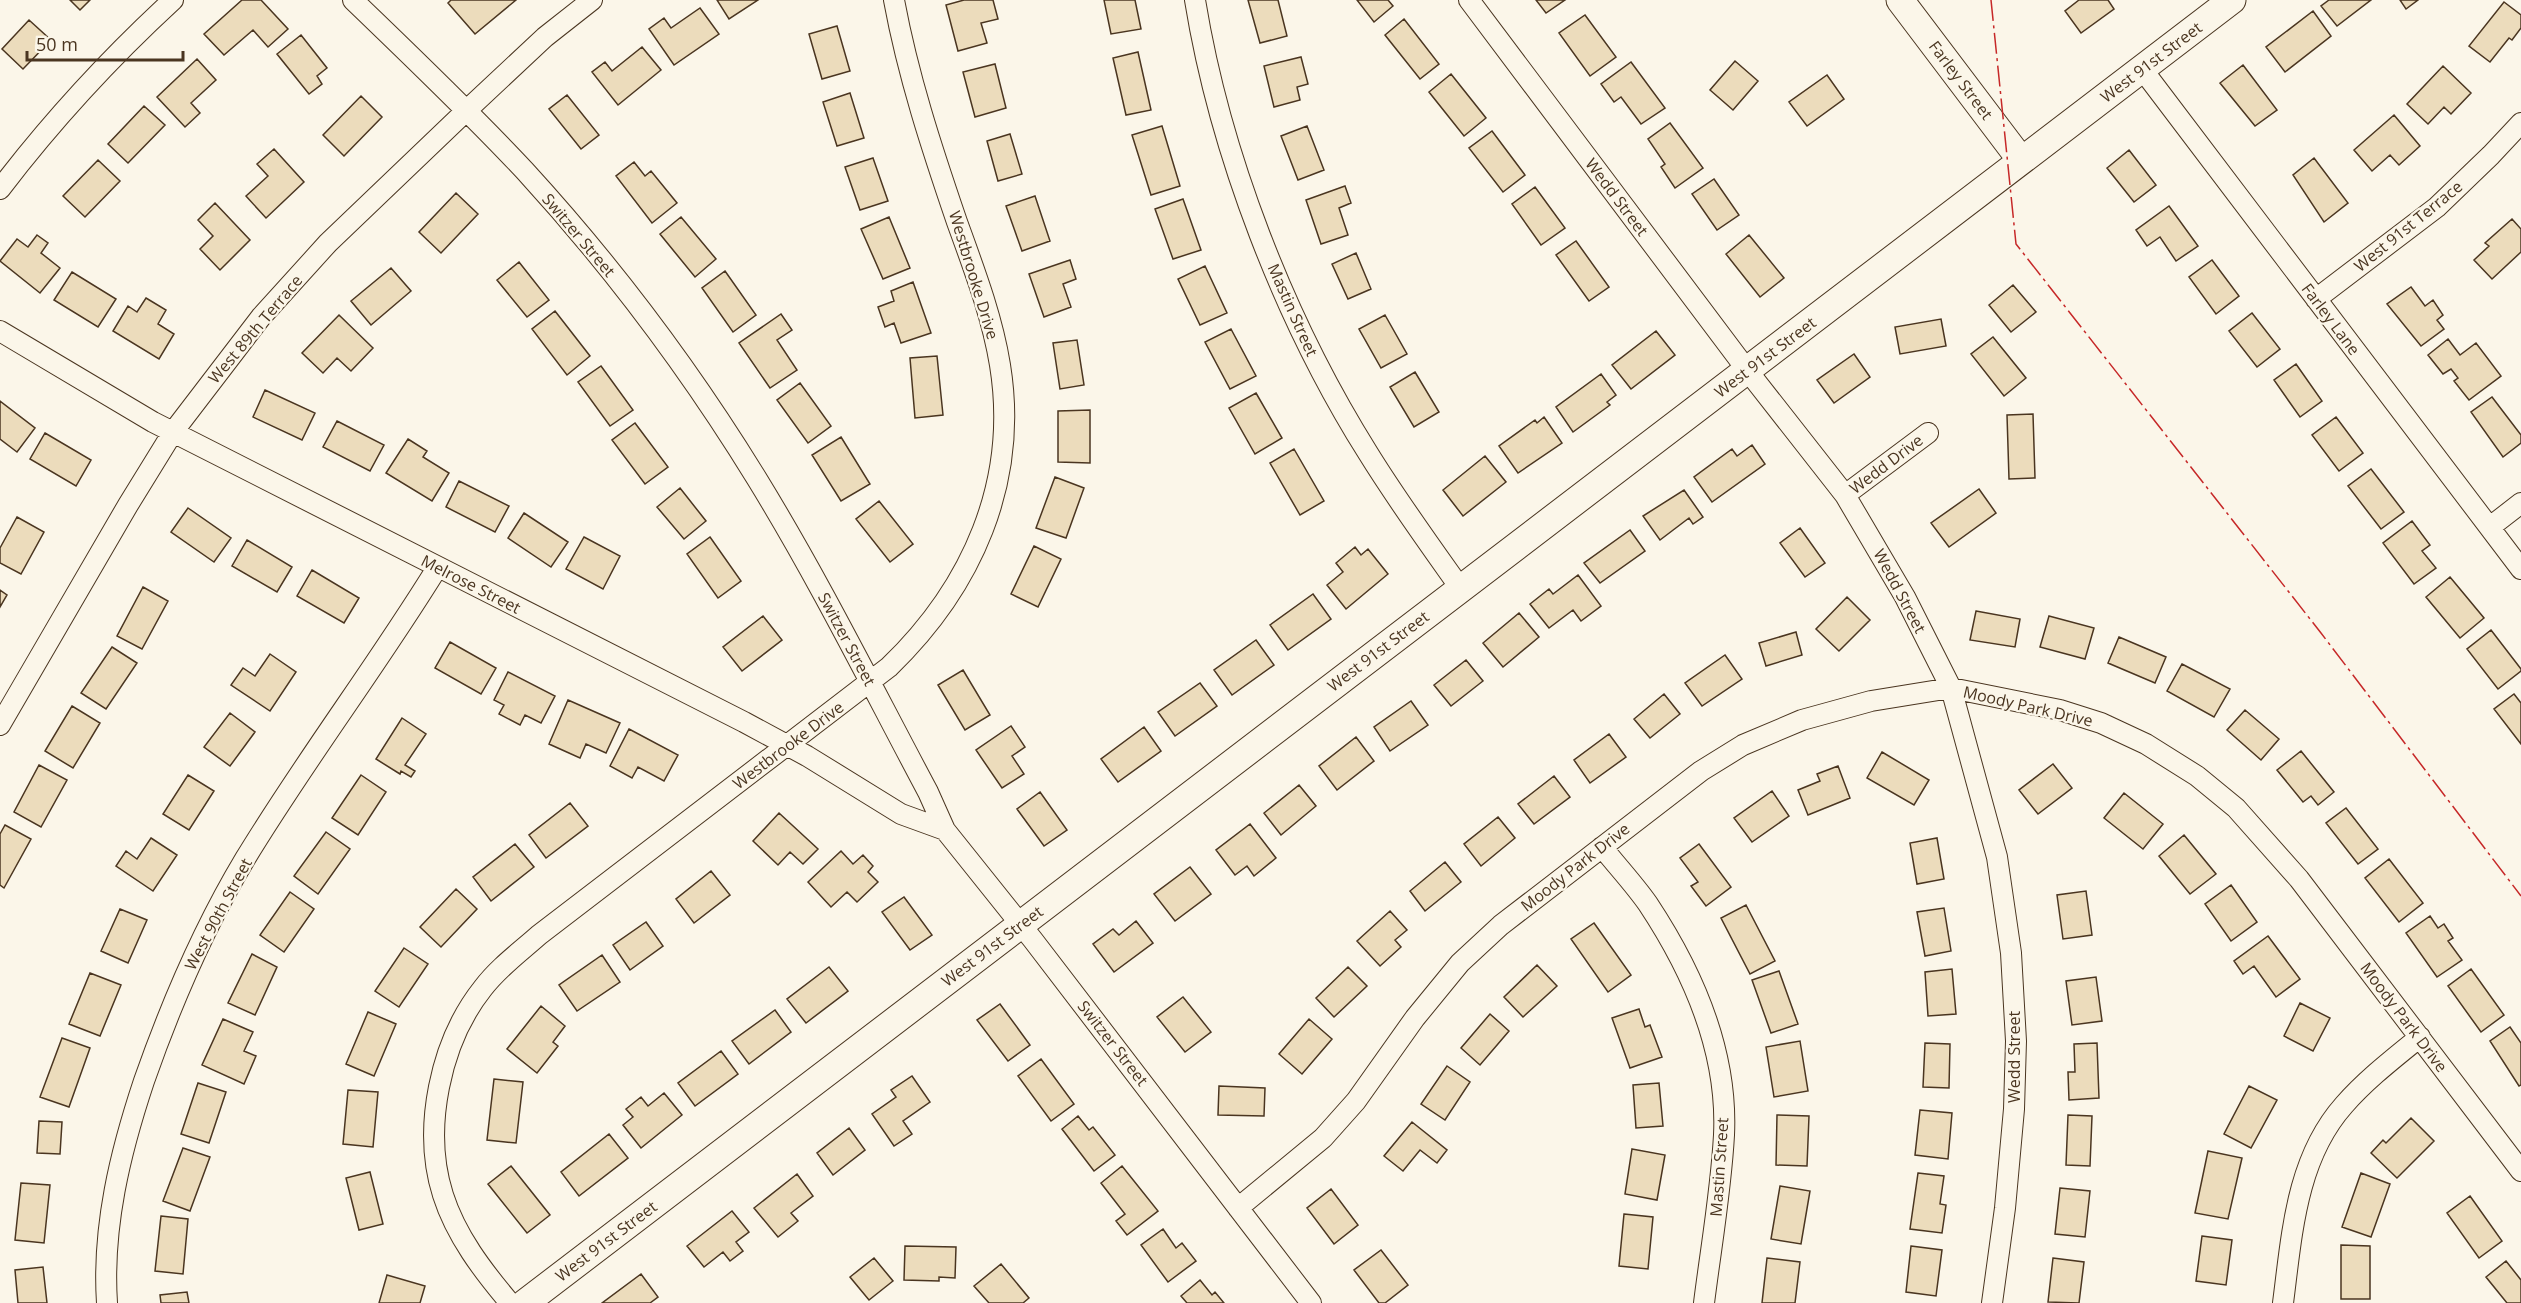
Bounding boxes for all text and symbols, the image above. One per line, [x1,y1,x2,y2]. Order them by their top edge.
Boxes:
street label: West 91st Street [2096,16,2206,107]
scale bar [27,24,183,62]
text: 50 m [36,32,78,56]
street label: Farley Street [1924,36,1998,124]
street label: Wedd Street [1580,154,1654,241]
street label: West 91st Terrace [2349,175,2467,277]
street label: Switzer Street [538,189,621,282]
street label: Westbrooke Drive [944,208,1004,342]
street label: Mastin Street [1263,260,1323,360]
street label: West 89th Terrace [203,270,307,388]
street label: Farley Lane [2297,278,2365,360]
street label: West 91st Street [1710,311,1820,402]
street label: Wedd Drive [1845,429,1927,499]
street label: Wedd Street [1869,545,1931,637]
street label: Melrose Street [417,549,525,619]
street label: Switzer Street [813,588,881,690]
street label: West 91st Street [1323,605,1433,696]
street label: Moody Park Drive [1961,680,2095,732]
street label: Westbrooke Drive [728,696,848,794]
street label: Moody Park Drive [1516,818,1634,916]
street label: West 90th Street [179,854,257,974]
street label: West 91st Street [937,900,1047,991]
street label: Moody Park Drive [2355,958,2453,1076]
street label: Switzer Street [1073,996,1153,1091]
street label: Wedd Street [2003,1011,2025,1103]
street label: Mastin Street [1705,1116,1733,1217]
street label: West 91st Street [551,1195,661,1286]

